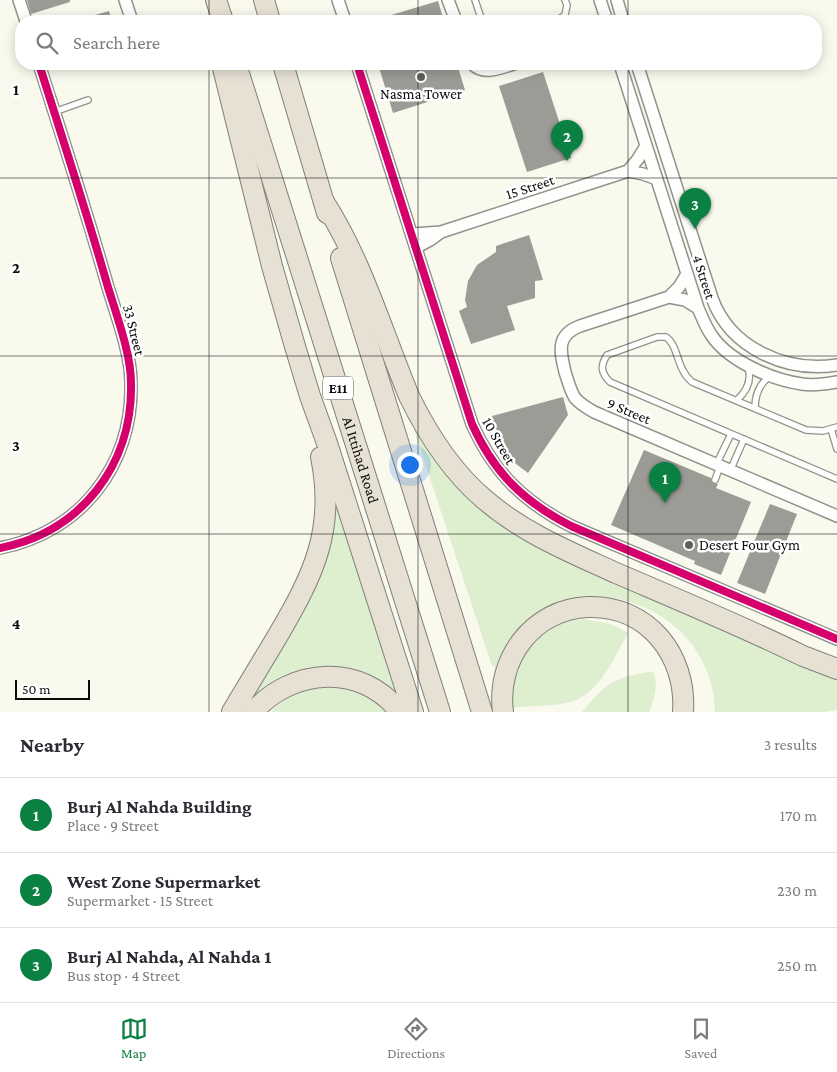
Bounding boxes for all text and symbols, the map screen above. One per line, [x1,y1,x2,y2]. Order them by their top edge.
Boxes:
search box [15,15,822,70]
icon: search [33,29,61,57]
text: Search here [73,32,160,53]
marker: Nasma Tower [415,71,427,83]
text: 1 [13,81,19,98]
place label: Nasma Tower [380,86,463,102]
pin: 2 [551,120,583,161]
street label: 15 Street [504,171,557,202]
pin: 3 [679,188,711,229]
street label: 4 Street [689,253,719,302]
text: 2 [12,259,20,276]
street label: 33 Street [120,303,148,358]
road number: E11 [323,376,353,399]
street label: 9 Street [605,395,654,428]
street label: Al Ittihad Road [339,415,382,505]
street label: 10 Street [479,415,519,468]
text: 3 [12,437,20,454]
your location [397,452,423,478]
pin: 1 [649,462,681,503]
place label: Desert Four Gym [699,537,800,554]
marker: Desert Four Gym [683,539,695,551]
text: 4 [12,615,21,632]
scale bar [15,677,90,700]
text: 50 m [22,681,50,697]
text: Nearby [20,733,84,757]
text: 3 results [764,736,817,753]
text: Burj Al Nahda Building [67,796,252,817]
text: 1 [33,807,39,824]
text: 170 m [780,807,817,824]
text: Place · 9 Street [67,817,159,834]
text: West Zone Supermarket [67,871,260,892]
text: 2 [32,882,40,899]
text: 230 m [777,882,817,899]
text: Supermarket · 15 Street [67,892,213,909]
text: Burj Al Nahda, Al Nahda 1 [67,946,271,967]
text: 3 [32,957,40,974]
text: 250 m [777,957,817,974]
text: Bus stop · 4 Street [67,967,180,984]
tab: Map [120,1015,148,1061]
tab: Directions [387,1015,445,1061]
tab: Saved [684,1015,717,1061]

